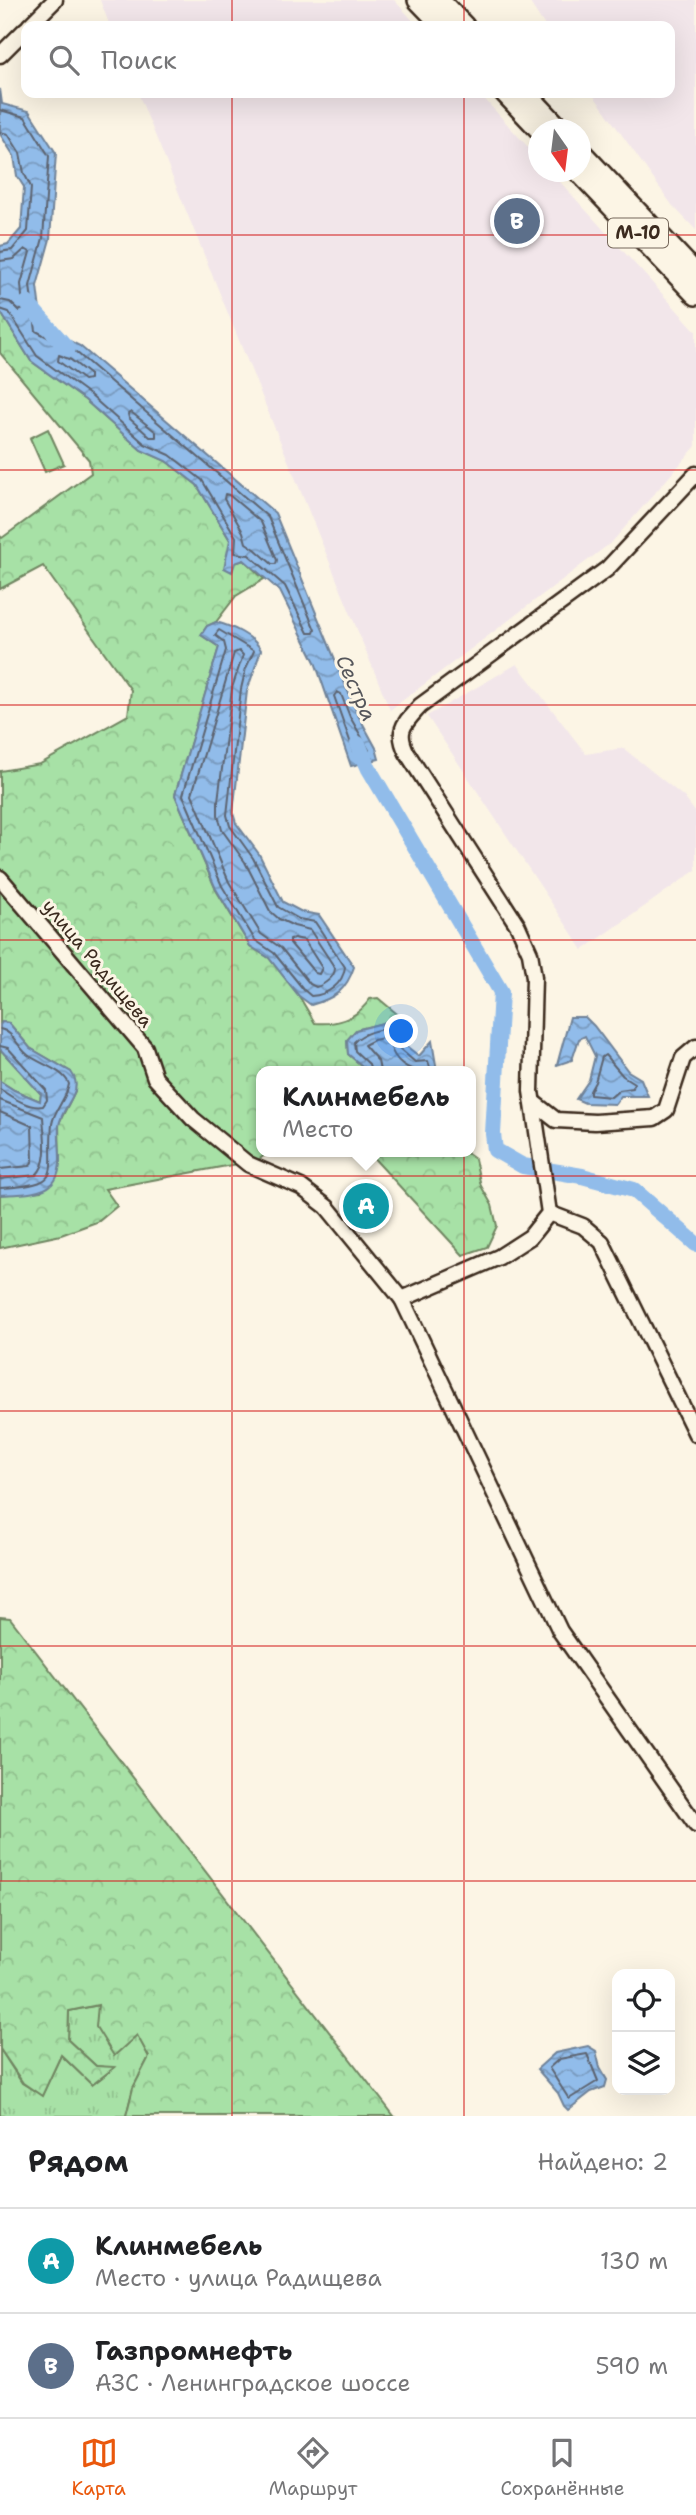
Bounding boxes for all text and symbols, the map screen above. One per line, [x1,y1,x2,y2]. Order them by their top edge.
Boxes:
search box [21,21,675,98]
icon: search [45,41,83,79]
text: Поиск [101,42,177,77]
north arrow [528,119,591,182]
pin: B [494,195,540,247]
road number: М-10 [608,218,668,247]
water label: Сестра [329,650,383,726]
street label: улица Радищева [37,894,159,1033]
your location [384,1014,418,1048]
popup [256,1066,476,1157]
text: Клинмебель [282,1079,450,1114]
text: Место [282,1114,354,1144]
pin: A [343,1180,389,1232]
map controls [612,1969,675,2095]
button: locate [612,1969,675,2032]
button: layers [612,2032,675,2095]
text: Рядом [28,2141,128,2182]
text: Найдено: 2 [538,2147,668,2177]
text: Клинмебель [95,2228,262,2263]
text: A [42,2246,60,2276]
text: 130 m [600,2246,668,2276]
text: Место · улица Радищева [95,2263,382,2293]
text: Газпромнефть [95,2333,292,2368]
text: B [44,2351,58,2381]
text: 590 m [595,2351,668,2381]
text: АЗС · Ленинградское шоссе [95,2368,410,2398]
tab: Карта [71,2434,126,2501]
tab: Маршрут [269,2434,357,2501]
tab: Сохранённые [500,2434,625,2501]

